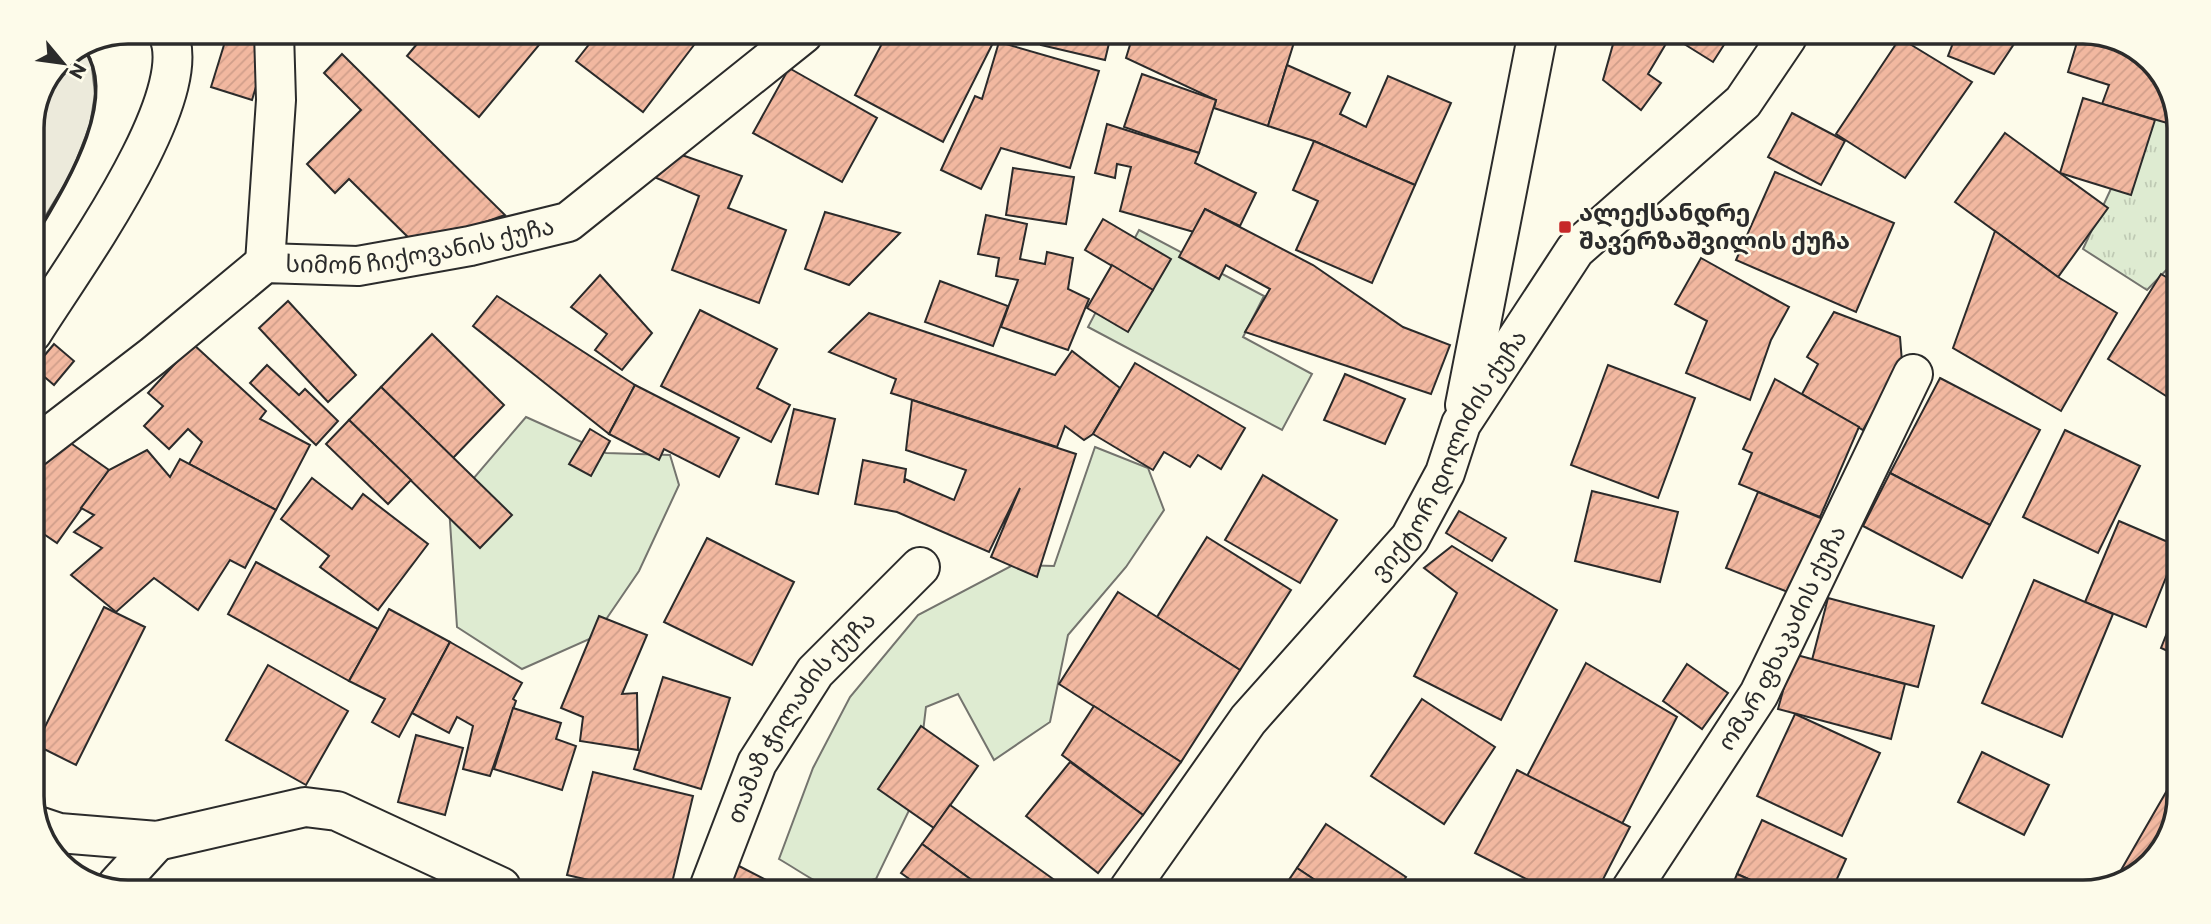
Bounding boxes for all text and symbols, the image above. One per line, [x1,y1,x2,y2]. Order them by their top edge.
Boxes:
north arrow [28,28,98,98]
text: N [65,60,92,83]
place label: ალექსანდრე შავერზაშვილის ქუჩა [1579,197,1850,255]
street label: სიმონ ჩიქოვანის ქუჩა [285,210,557,279]
marker: ალექსანდრე შავერზაშვილის ქუჩა [1557,219,1573,235]
street label: ვიქტორ დოლიძის ქუჩა [1364,323,1532,586]
street label: ომარ ფხაკაძის ქუჩა [1710,520,1851,755]
street label: თამაზ ჭილაძის ქუჩა [719,604,881,827]

